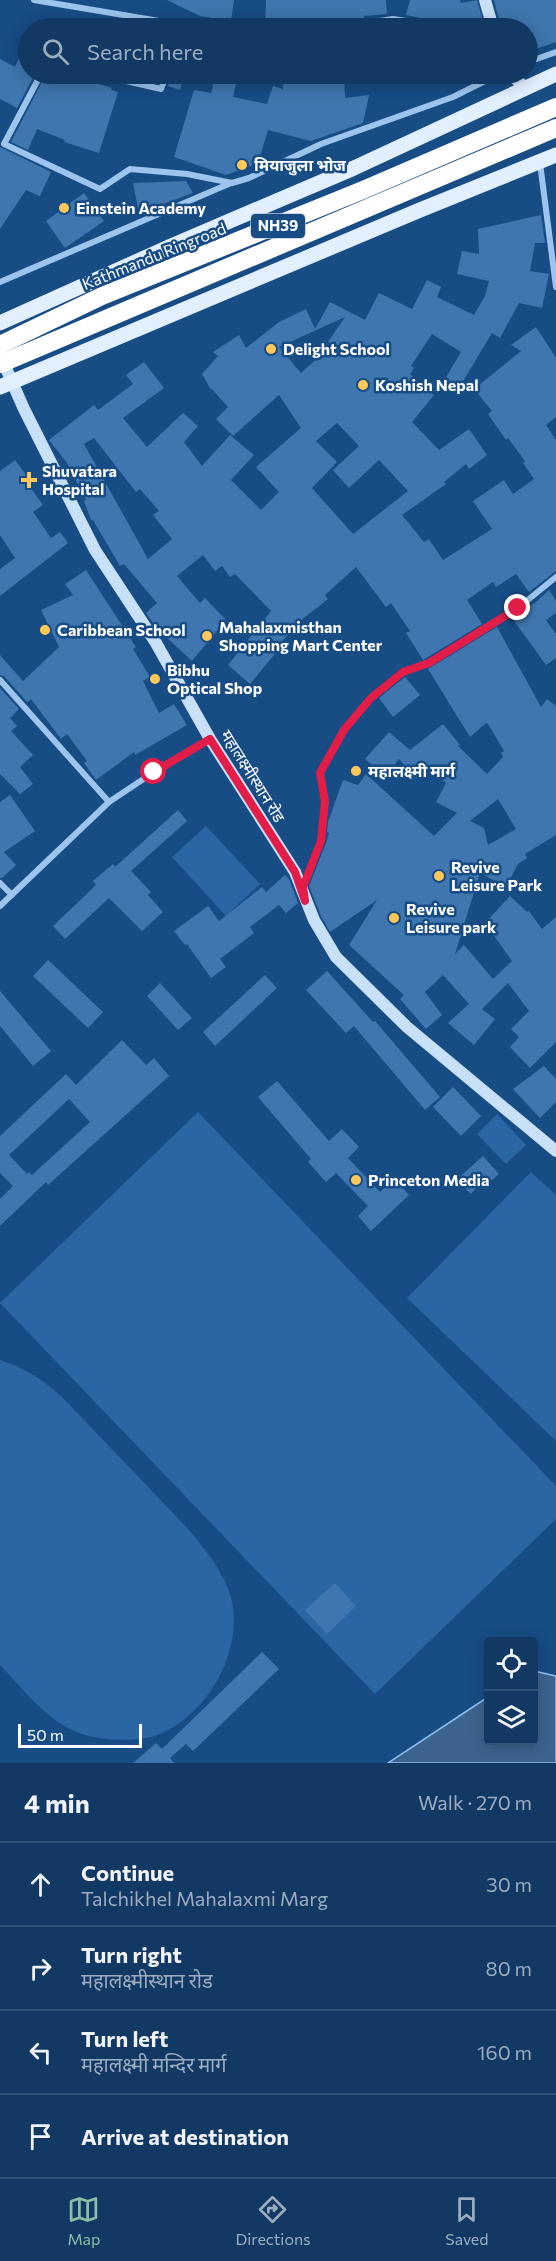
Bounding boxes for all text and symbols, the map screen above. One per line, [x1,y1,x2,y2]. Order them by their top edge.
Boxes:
search box [18,18,538,84]
icon: search [39,35,72,68]
text: Search here [87,38,203,65]
place label: मियाजुला भोज [254,155,346,176]
marker: मियाजुला भोज [235,158,249,172]
place label: Einstein Academy [76,198,206,217]
marker: Einstein Academy [57,201,71,215]
road number: NH39 [251,214,305,238]
street label: Kathmandu Ringroad [79,218,229,293]
place label: Delight School [283,339,390,358]
marker: Delight School [264,342,278,356]
place label: Koshish Nepal [375,375,479,394]
marker: Koshish Nepal [356,378,370,392]
place label: Shuvatara Hospital [42,461,117,498]
marker: Shuvatara Hospital [20,471,38,489]
route end [504,594,530,620]
place label: Mahalaxmisthan Shopping Mart Center [219,617,383,654]
place label: Caribbean School [57,620,186,639]
marker: Caribbean School [38,623,52,637]
marker: Mahalaxmisthan Shopping Mart Center [200,629,214,643]
place label: Bibhu Optical Shop [167,660,262,697]
marker: Bibhu Optical Shop [148,672,162,686]
street label: महालक्ष्मीस्थान रोड [217,726,290,826]
route start [140,758,166,784]
place label: महालक्ष्मी मार्ग [368,761,456,780]
marker: महालक्ष्मी मार्ग [349,764,363,778]
place label: Revive Leisure Park [451,857,543,894]
marker: Revive Leisure Park [432,869,446,883]
place label: Revive Leisure park [406,899,497,936]
marker: Revive Leisure park [387,911,401,925]
place label: Princeton Media [368,1170,489,1189]
marker: Princeton Media [349,1173,363,1187]
map controls [484,1637,538,1745]
button: locate [484,1637,538,1691]
button: layers [484,1691,538,1745]
scale bar [18,1721,142,1748]
text: 50 m [27,1725,64,1744]
text: 4 min [24,1787,90,1818]
text: Walk · 270 m [418,1790,532,1814]
text: Continue [81,1859,174,1886]
icon: ahead [24,1868,57,1901]
text: 30 m [486,1872,532,1896]
text: Talchikhel Mahalaxmi Marg [81,1886,328,1910]
text: Turn right [81,1941,182,1968]
icon: right [24,1952,57,1985]
text: 80 m [486,1956,532,1980]
text: महालक्ष्मीस्थान रोड [81,1968,213,1992]
text: Turn left [81,2025,168,2052]
icon: left [24,2036,57,2069]
text: 160 m [477,2040,532,2064]
text: महालक्ष्मी मन्दिर मार्ग [81,2052,227,2076]
icon: arrive [24,2120,57,2153]
text: Arrive at destination [81,2123,289,2150]
tab: Map [67,2193,100,2248]
tab: Directions [235,2193,310,2248]
tab: Saved [445,2193,489,2248]

